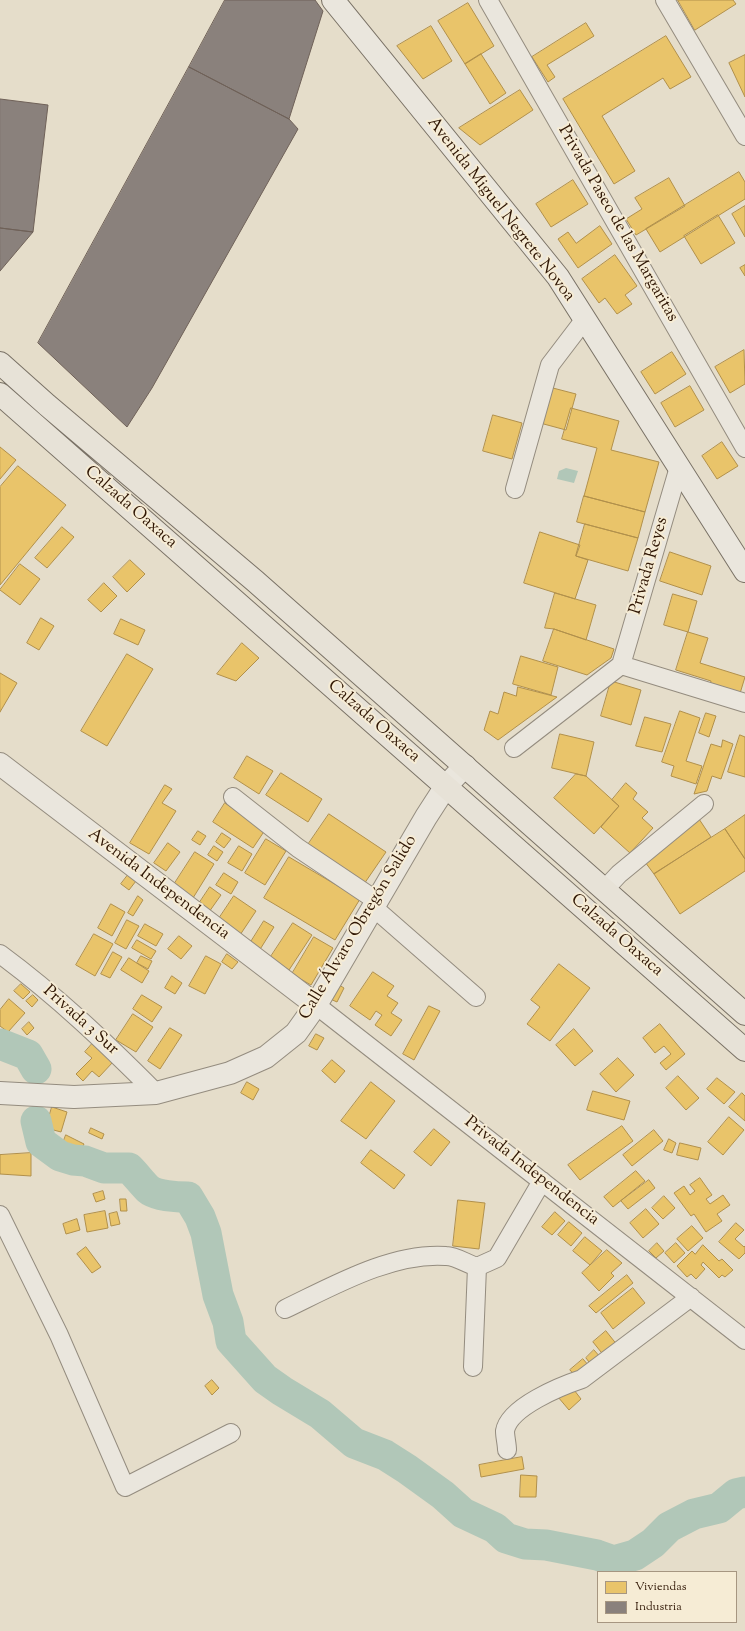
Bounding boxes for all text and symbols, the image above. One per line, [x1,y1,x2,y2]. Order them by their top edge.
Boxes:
street label: Avenida Miguel Negrete Novoa [422,114,578,306]
street label: Privada Paseo de las Margaritas [552,122,682,326]
street label: Calzada Oaxaca [80,462,180,554]
street label: Privada Reyes [626,515,674,617]
street label: Calzada Oaxaca [323,676,423,768]
street label: Avenida Independencia [83,825,233,945]
street label: Calle Álvaro Obregón Salido [296,832,422,1024]
street label: Calzada Oaxaca [566,890,666,982]
street label: Privada 3 Sur [38,982,122,1060]
street label: Privada Independencia [460,1113,602,1231]
legend [597,1571,737,1623]
text: Viviendas [635,1578,687,1596]
text: Industria [635,1598,682,1616]

